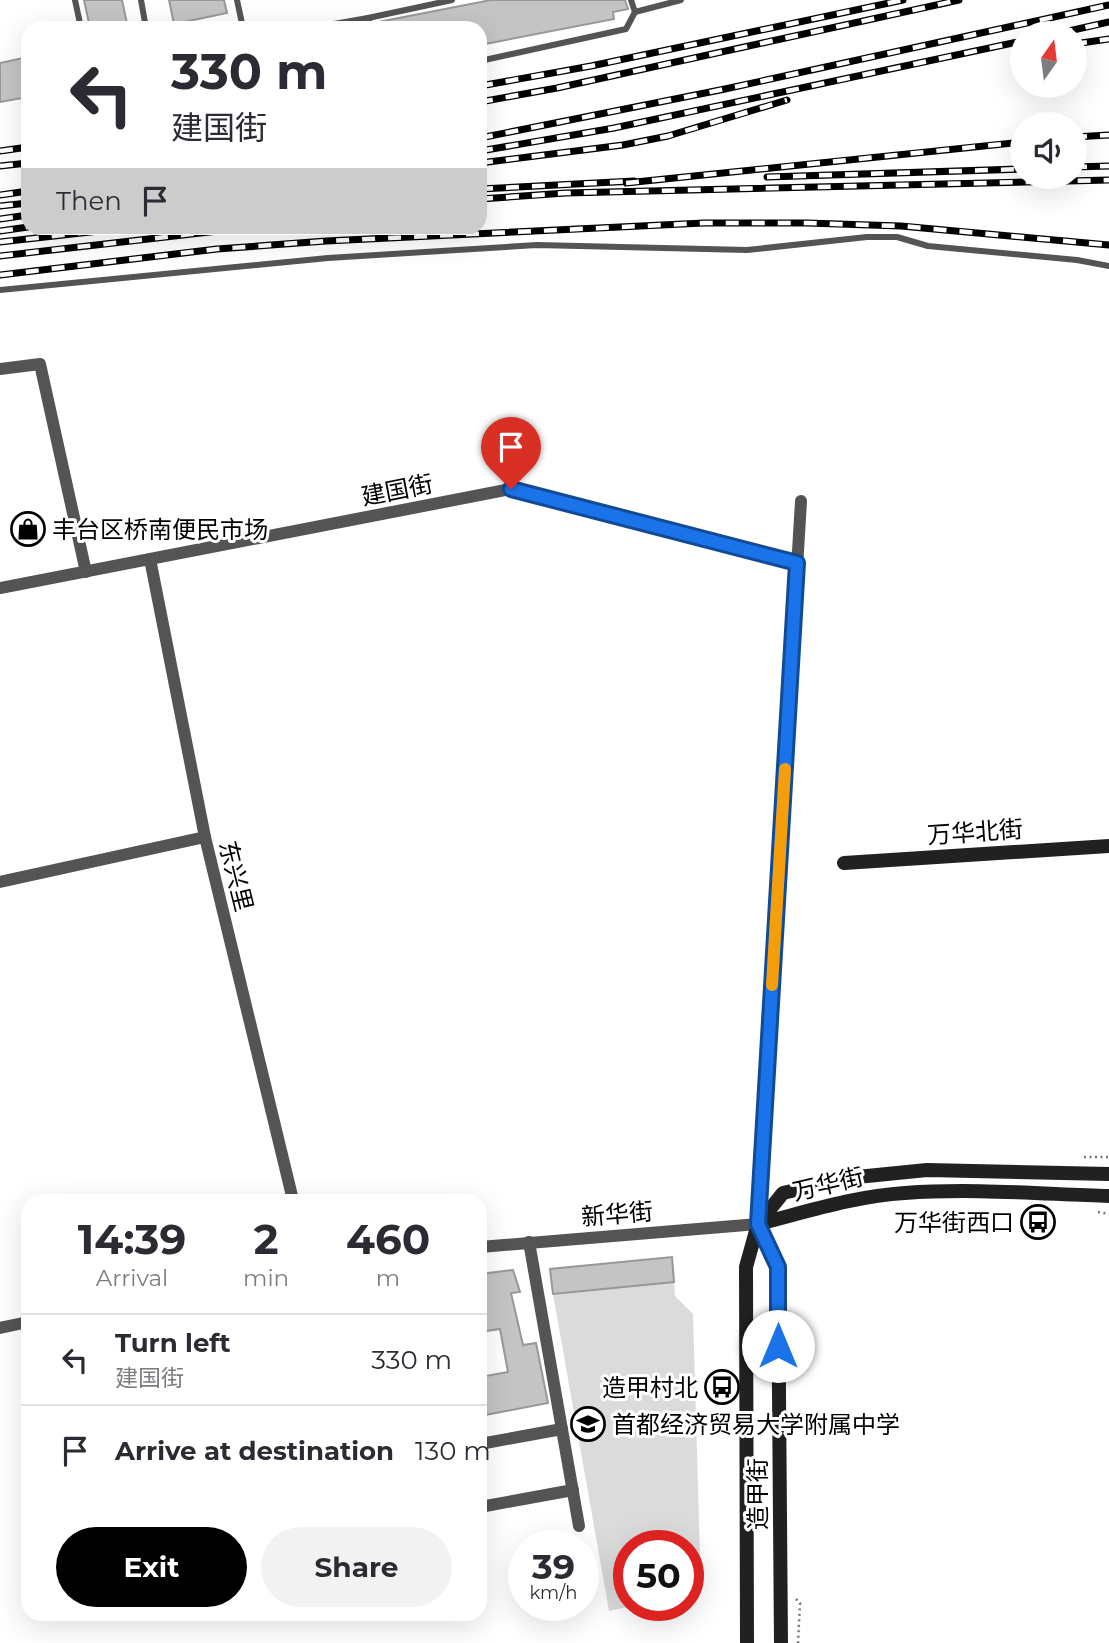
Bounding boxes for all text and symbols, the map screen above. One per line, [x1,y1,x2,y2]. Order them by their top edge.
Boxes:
north arrow [1010,21,1087,98]
map controls [1010,21,1087,189]
text: 330 m [171,42,327,101]
icon: left [56,49,147,140]
text: 建国街 [171,108,267,147]
button: sound [1010,112,1087,189]
icon: arrive [136,182,174,220]
text: Then [56,185,122,217]
pin [481,417,541,489]
icon: arrive [492,428,530,466]
street label: 建国街 [359,469,435,511]
shop icon: 丰台区桥南便民市场 [9,510,47,548]
place label: 丰台区桥南便民市场 [52,515,268,544]
street label: 万华北街 [926,814,1024,850]
street label: 东兴里 [213,838,259,914]
street label: 万华街 [790,1162,866,1206]
street label: 新华街 [580,1196,654,1232]
bus stop icon: 万华街西口 [1019,1203,1057,1241]
place label: 万华街西口 [894,1208,1014,1237]
text: 14:39 [78,1213,186,1265]
text: 2 [254,1213,278,1265]
text: 460 [346,1213,430,1265]
text: Arrival [96,1264,168,1292]
text: min [243,1264,289,1292]
text: m [376,1264,400,1292]
position arrow [741,1309,815,1383]
text: Turn left [115,1327,231,1359]
icon: left [56,1341,94,1379]
text: 330 m [371,1344,452,1376]
text: 建国街 [115,1364,184,1392]
bus stop icon: 造甲村北 [703,1368,741,1406]
place label: 造甲村北 [602,1373,698,1402]
school or university icon: 首都经济贸易大学附属中学 [569,1405,607,1443]
place label: 首都经济贸易大学附属中学 [612,1410,900,1439]
icon: arrive [56,1432,94,1470]
text: Arrive at destination [115,1435,394,1467]
text: 130 m [415,1435,491,1467]
street label: 造甲街 [743,1458,772,1530]
button: Exit [56,1527,247,1607]
button: Share [261,1527,452,1607]
speed limit sign: 50 [613,1530,704,1621]
text: 39 [532,1545,575,1588]
text: km/h [529,1582,578,1604]

